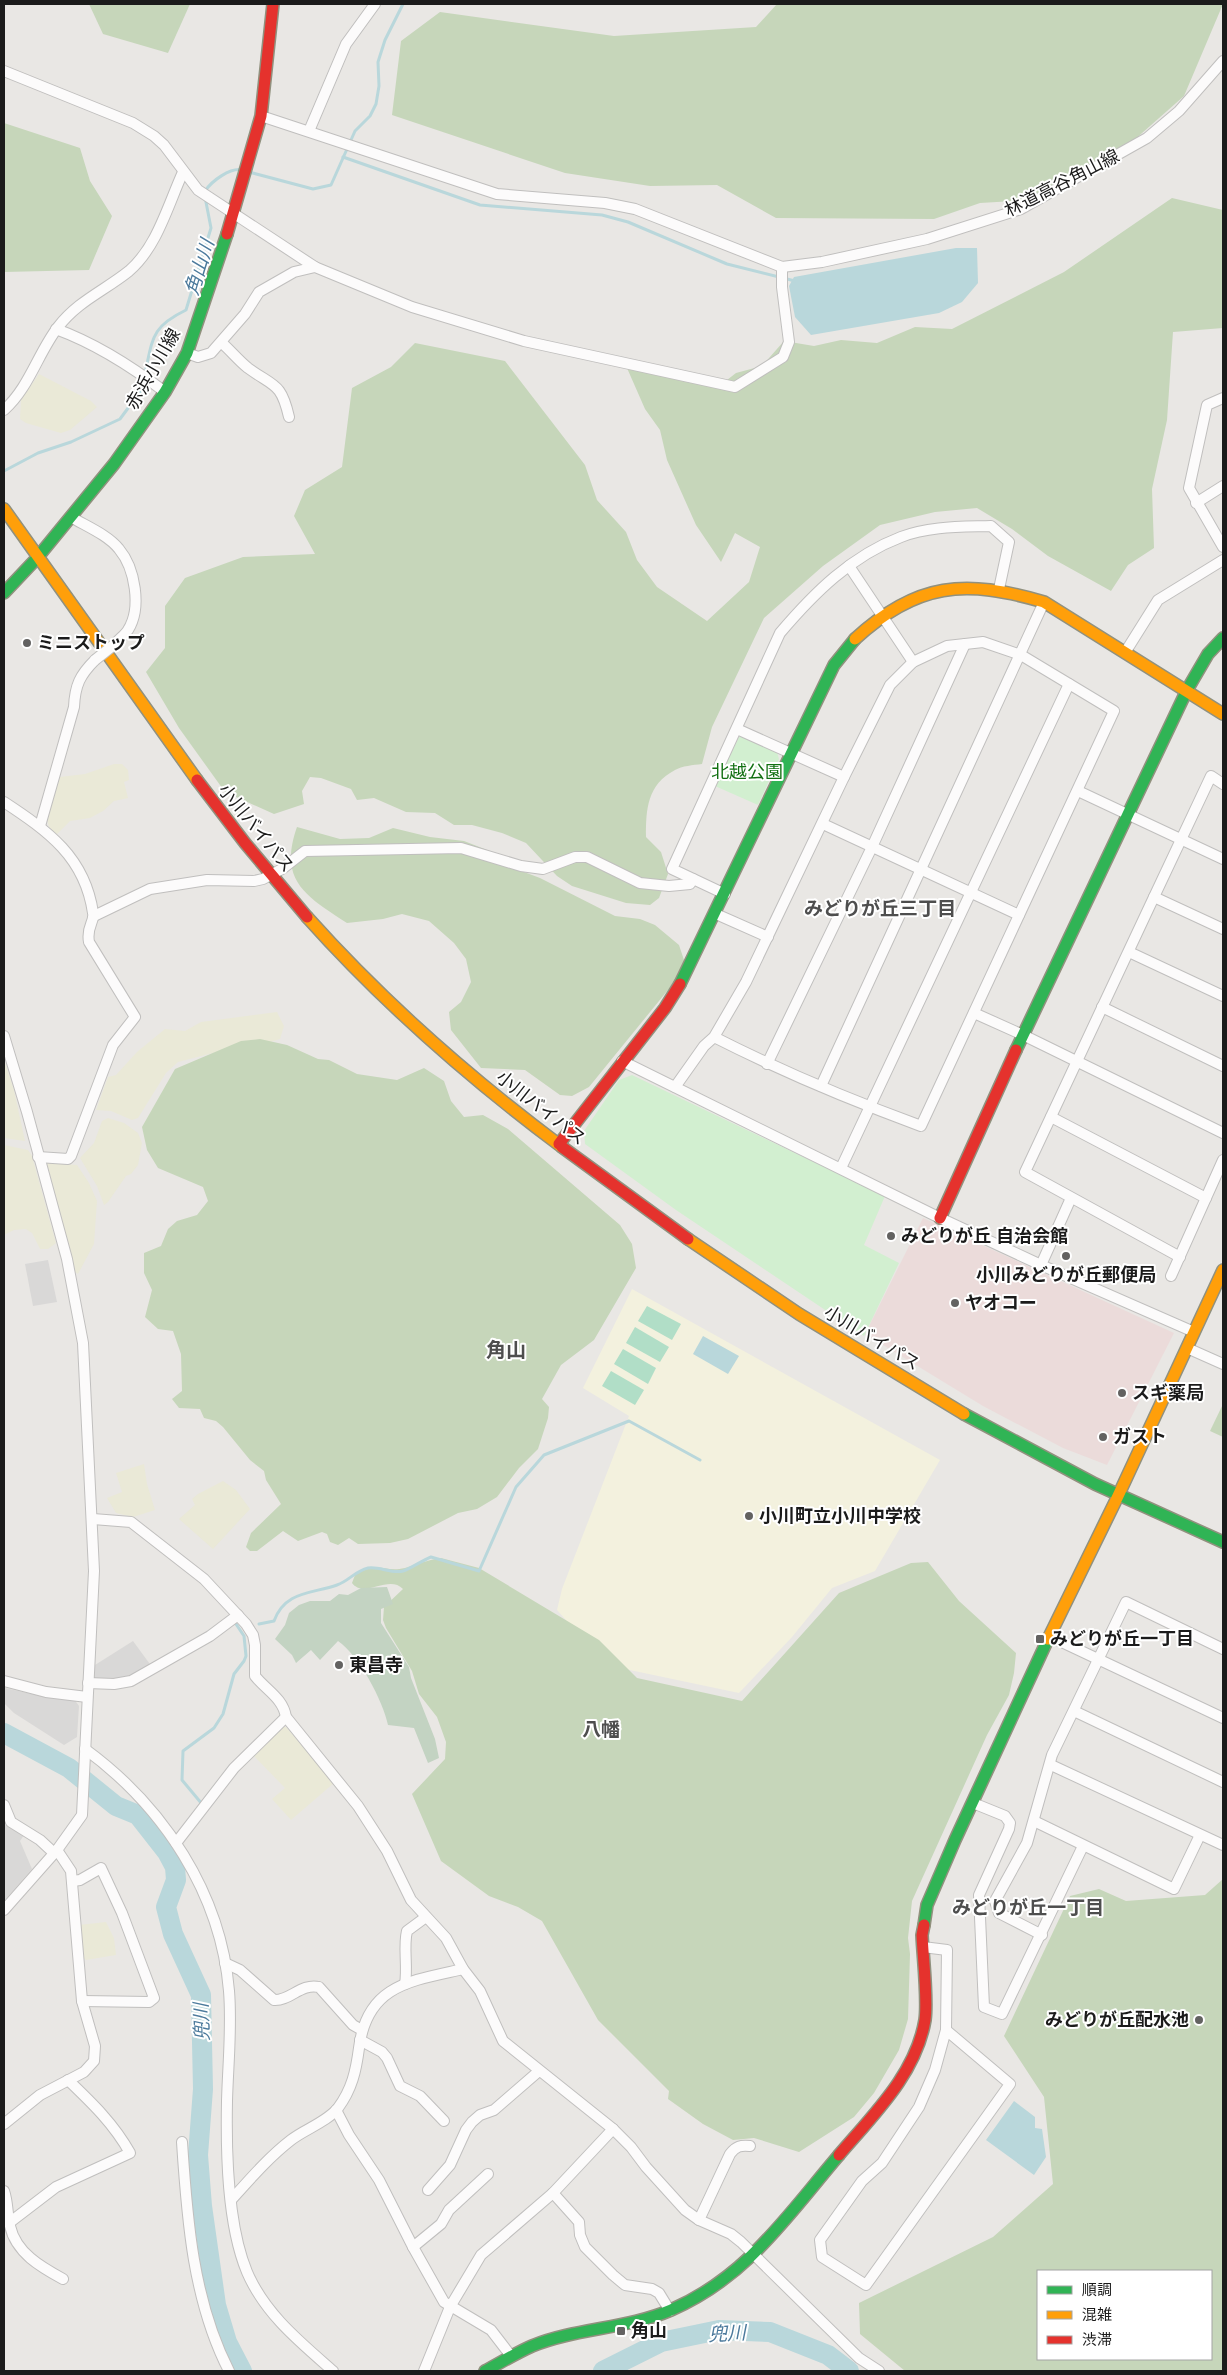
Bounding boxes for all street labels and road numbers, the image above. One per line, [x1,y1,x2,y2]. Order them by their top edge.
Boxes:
street label: 林道高谷角山線 [1001,145,1123,221]
street label: 赤浜小川線 [122,325,184,413]
street label: 小川バイパス [214,780,298,876]
street label: 小川バイパス [492,1067,590,1149]
street label: 小川バイパス [821,1302,923,1374]

